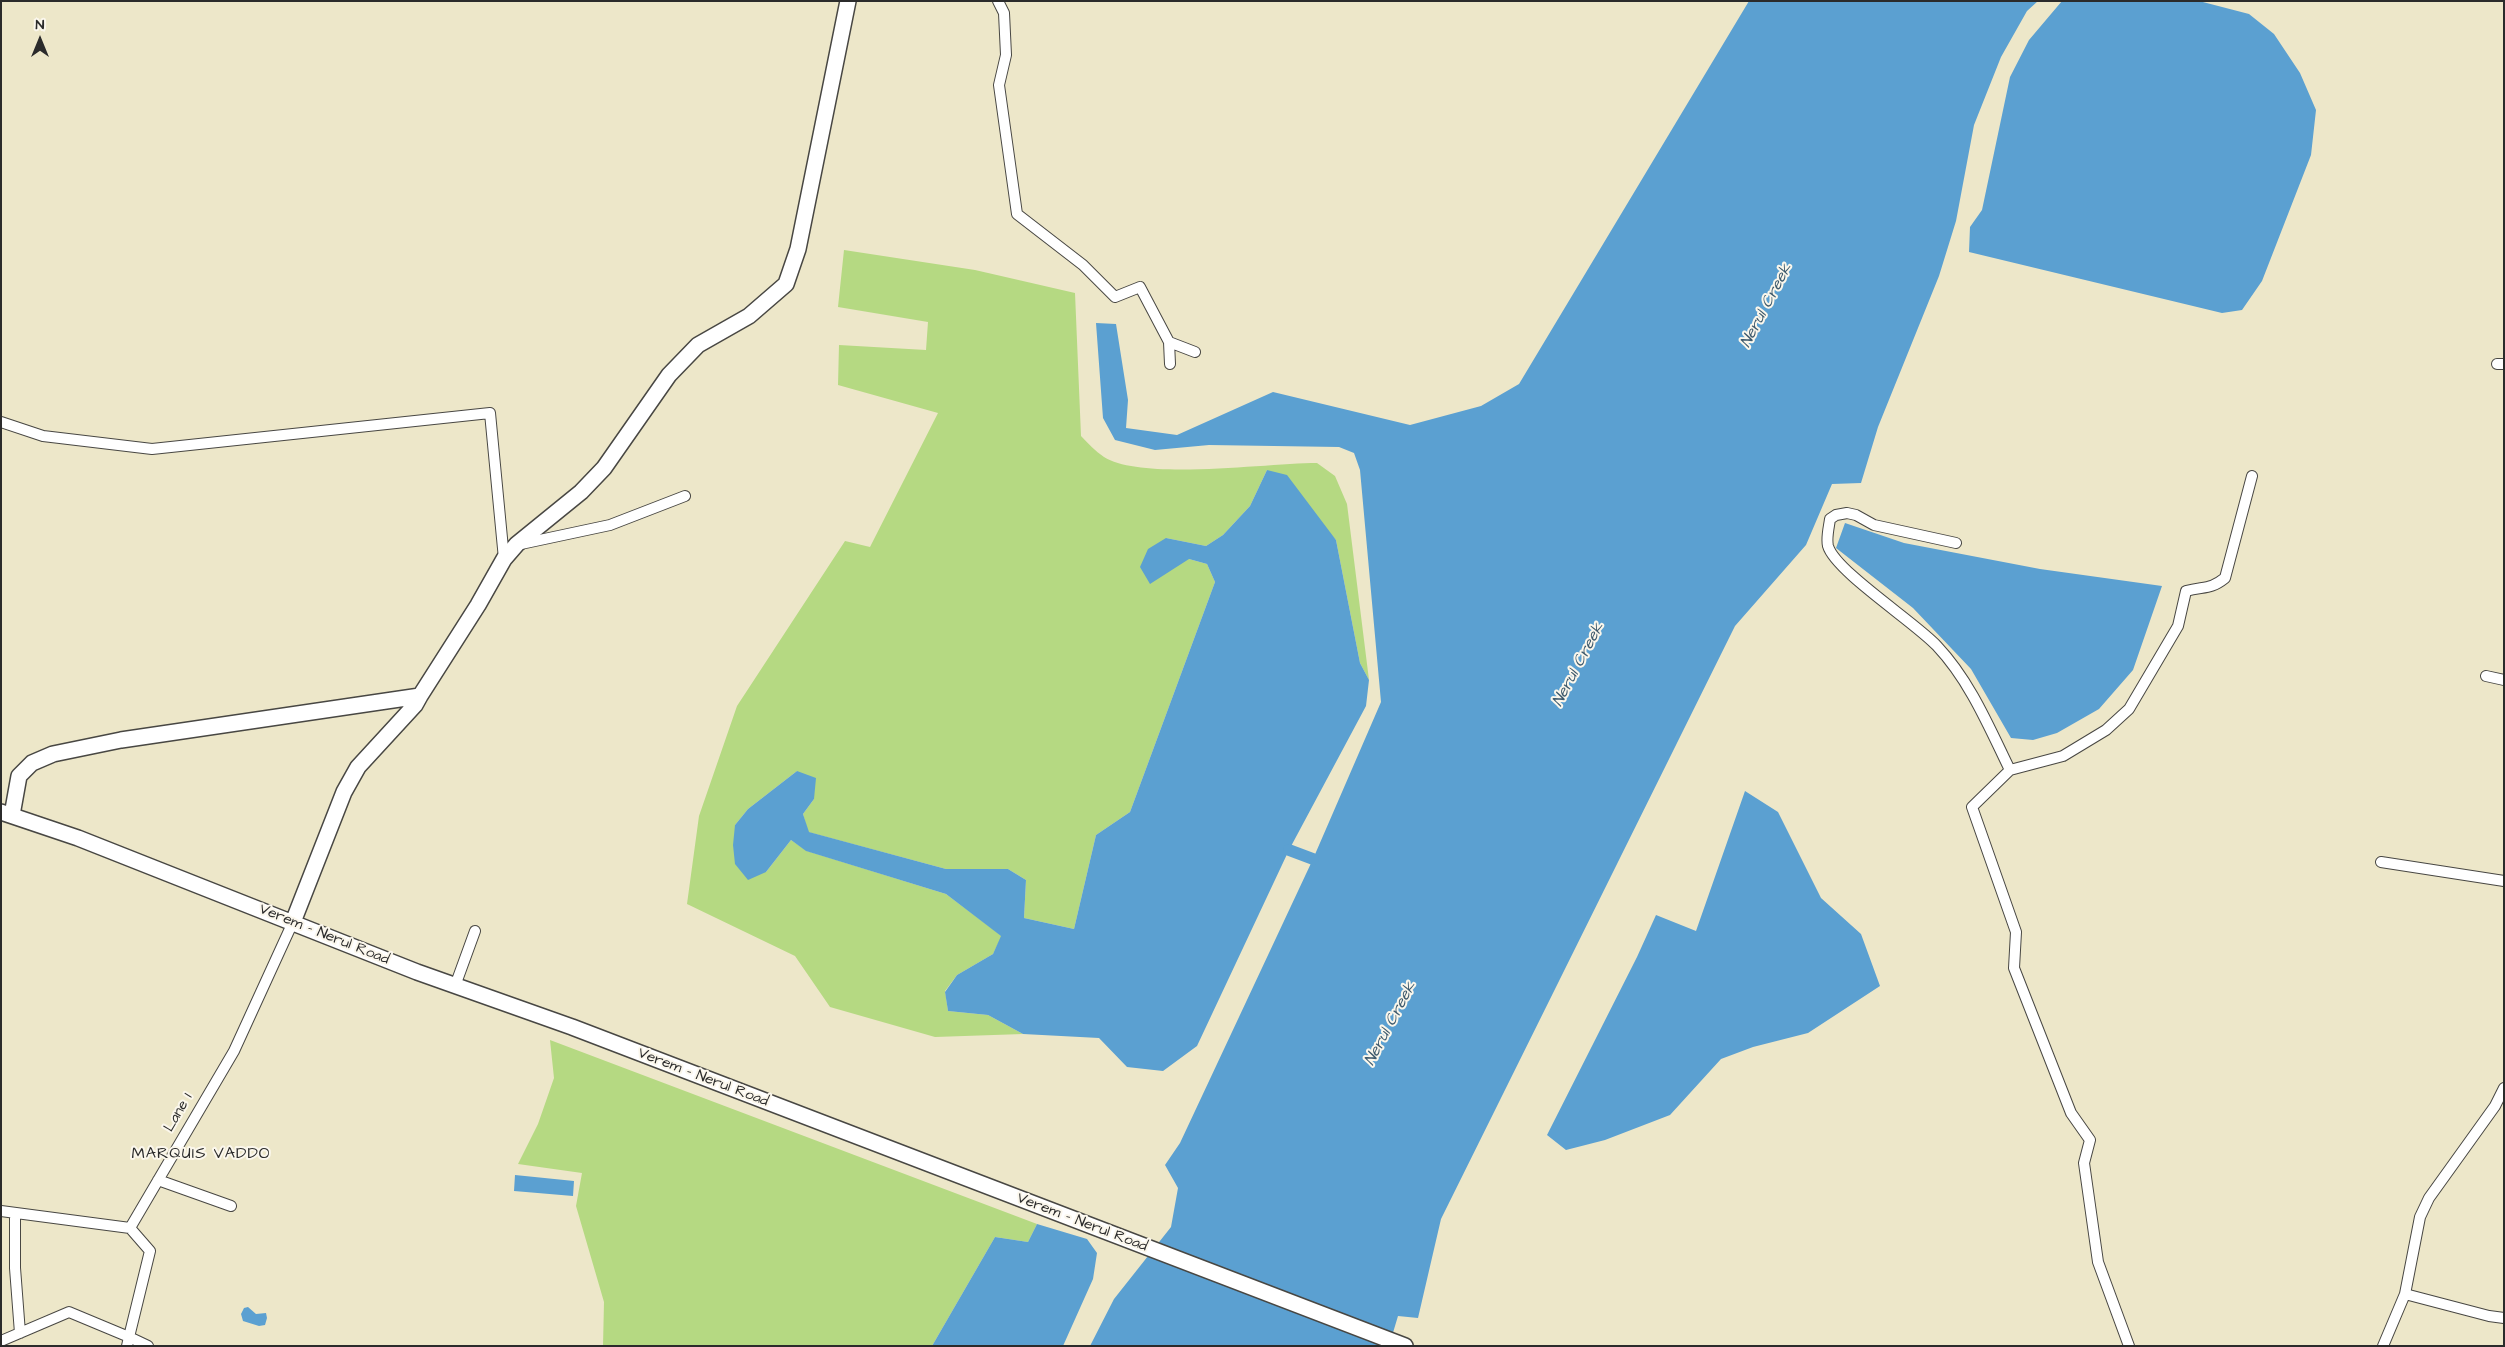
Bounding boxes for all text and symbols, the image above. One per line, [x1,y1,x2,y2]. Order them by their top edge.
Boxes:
north arrow [15,15,65,65]
text: N [36,15,44,35]
water label: Nerul Creek [1737,261,1797,351]
water label: Nerul Creek [1549,620,1609,710]
street label: Verem - Nerul Road [256,901,392,969]
water label: Nerul Creek [1361,979,1421,1069]
street label: Verem - Nerul Road [635,1045,771,1111]
street label: Lane 1 [161,1091,197,1135]
district label: MARQUIS VADDO [130,1145,272,1165]
street label: Verem - Nerul Road [1014,1190,1150,1256]

